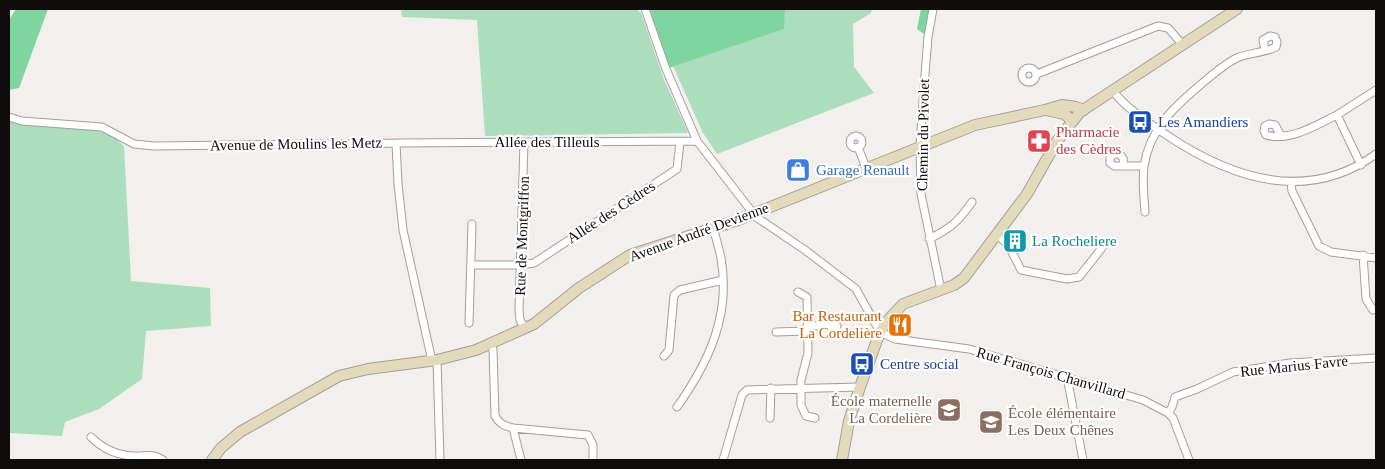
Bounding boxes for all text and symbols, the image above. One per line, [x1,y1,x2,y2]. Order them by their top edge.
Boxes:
street label: Chemin du Pivolet [914,78,932,191]
bus stop icon: Les Amandiers [1127,109,1153,135]
place label: Les Amandiers [1158,114,1249,130]
place label: Pharmacie des Cèdres [1056,124,1122,157]
pharmacy icon: Pharmacie des Cèdres [1026,128,1052,154]
street label: Avenue de Moulins les Metz [210,134,383,154]
street label: Allée des Tilleuls [494,134,600,150]
shop icon: Garage Renault [785,157,811,183]
place label: Garage Renault [816,162,911,178]
street label: Rue de Montgriffon [512,175,532,296]
street label: Allée des Cèdres [564,178,658,246]
street label: Avenue André Devienne [627,199,771,265]
building icon: La Rocheliere [1002,228,1028,254]
place label: La Rocheliere [1032,233,1117,249]
place label: Bar Restaurant La Cordelière [792,308,883,341]
restaurant icon: Bar Restaurant La Cordelière [887,312,913,338]
street label: Rue François Chanvillard [975,344,1128,402]
bus stop icon: Centre social [849,351,875,377]
street label: Rue Marius Favre [1239,352,1349,380]
place label: Centre social [880,356,959,372]
place label: École maternelle La Cordelière [831,393,932,426]
school or university icon: École maternelle La Cordelière [936,397,962,423]
place label: École élémentaire Les Deux Chênes [1008,405,1116,438]
school or university icon: École élémentaire Les Deux Chênes [978,409,1004,435]

